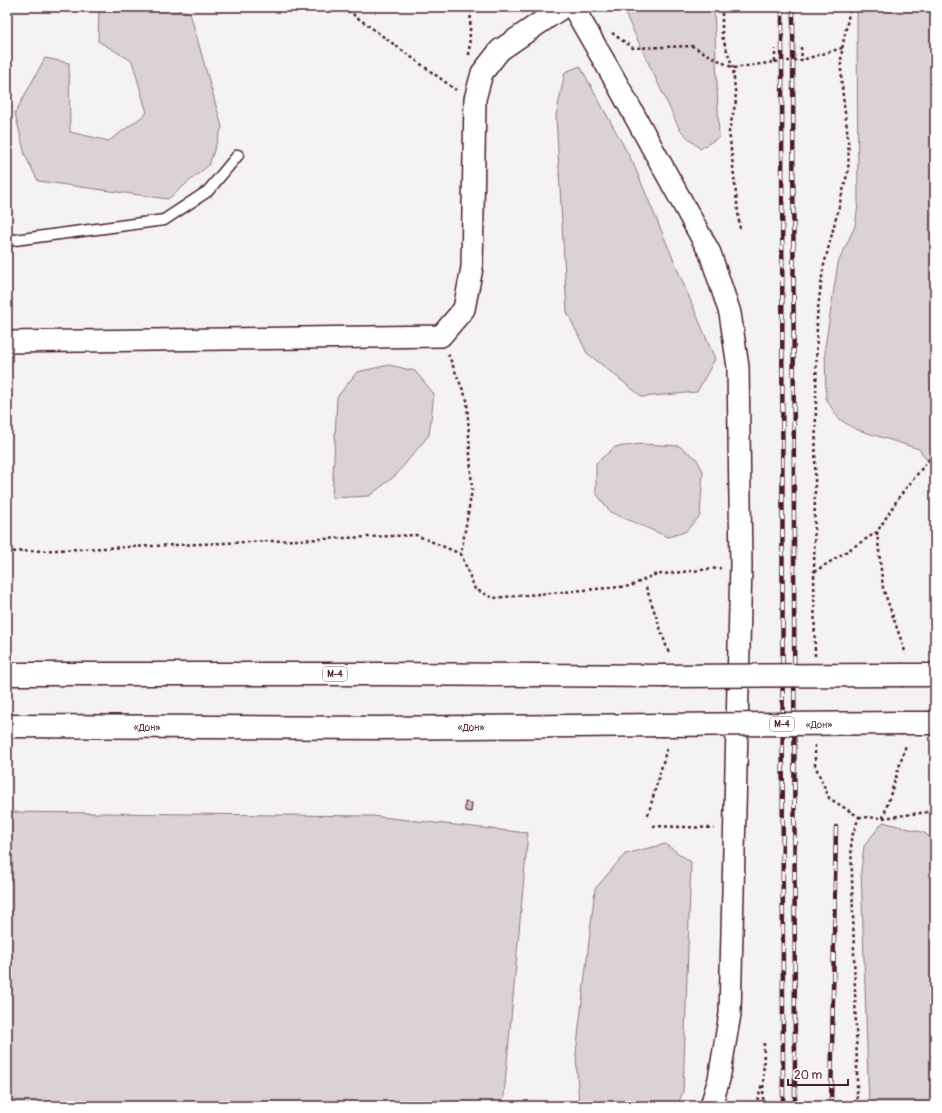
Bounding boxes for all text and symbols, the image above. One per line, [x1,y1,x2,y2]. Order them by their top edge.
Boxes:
road number: М-4 [323,667,347,681]
road number: М-4 [770,717,794,731]
street label: «Дон» [806,719,832,731]
street label: «Дон» [134,722,160,734]
street label: «Дон» [458,722,484,734]
scale bar [788,1061,848,1087]
text: 20 m [794,1068,823,1083]

